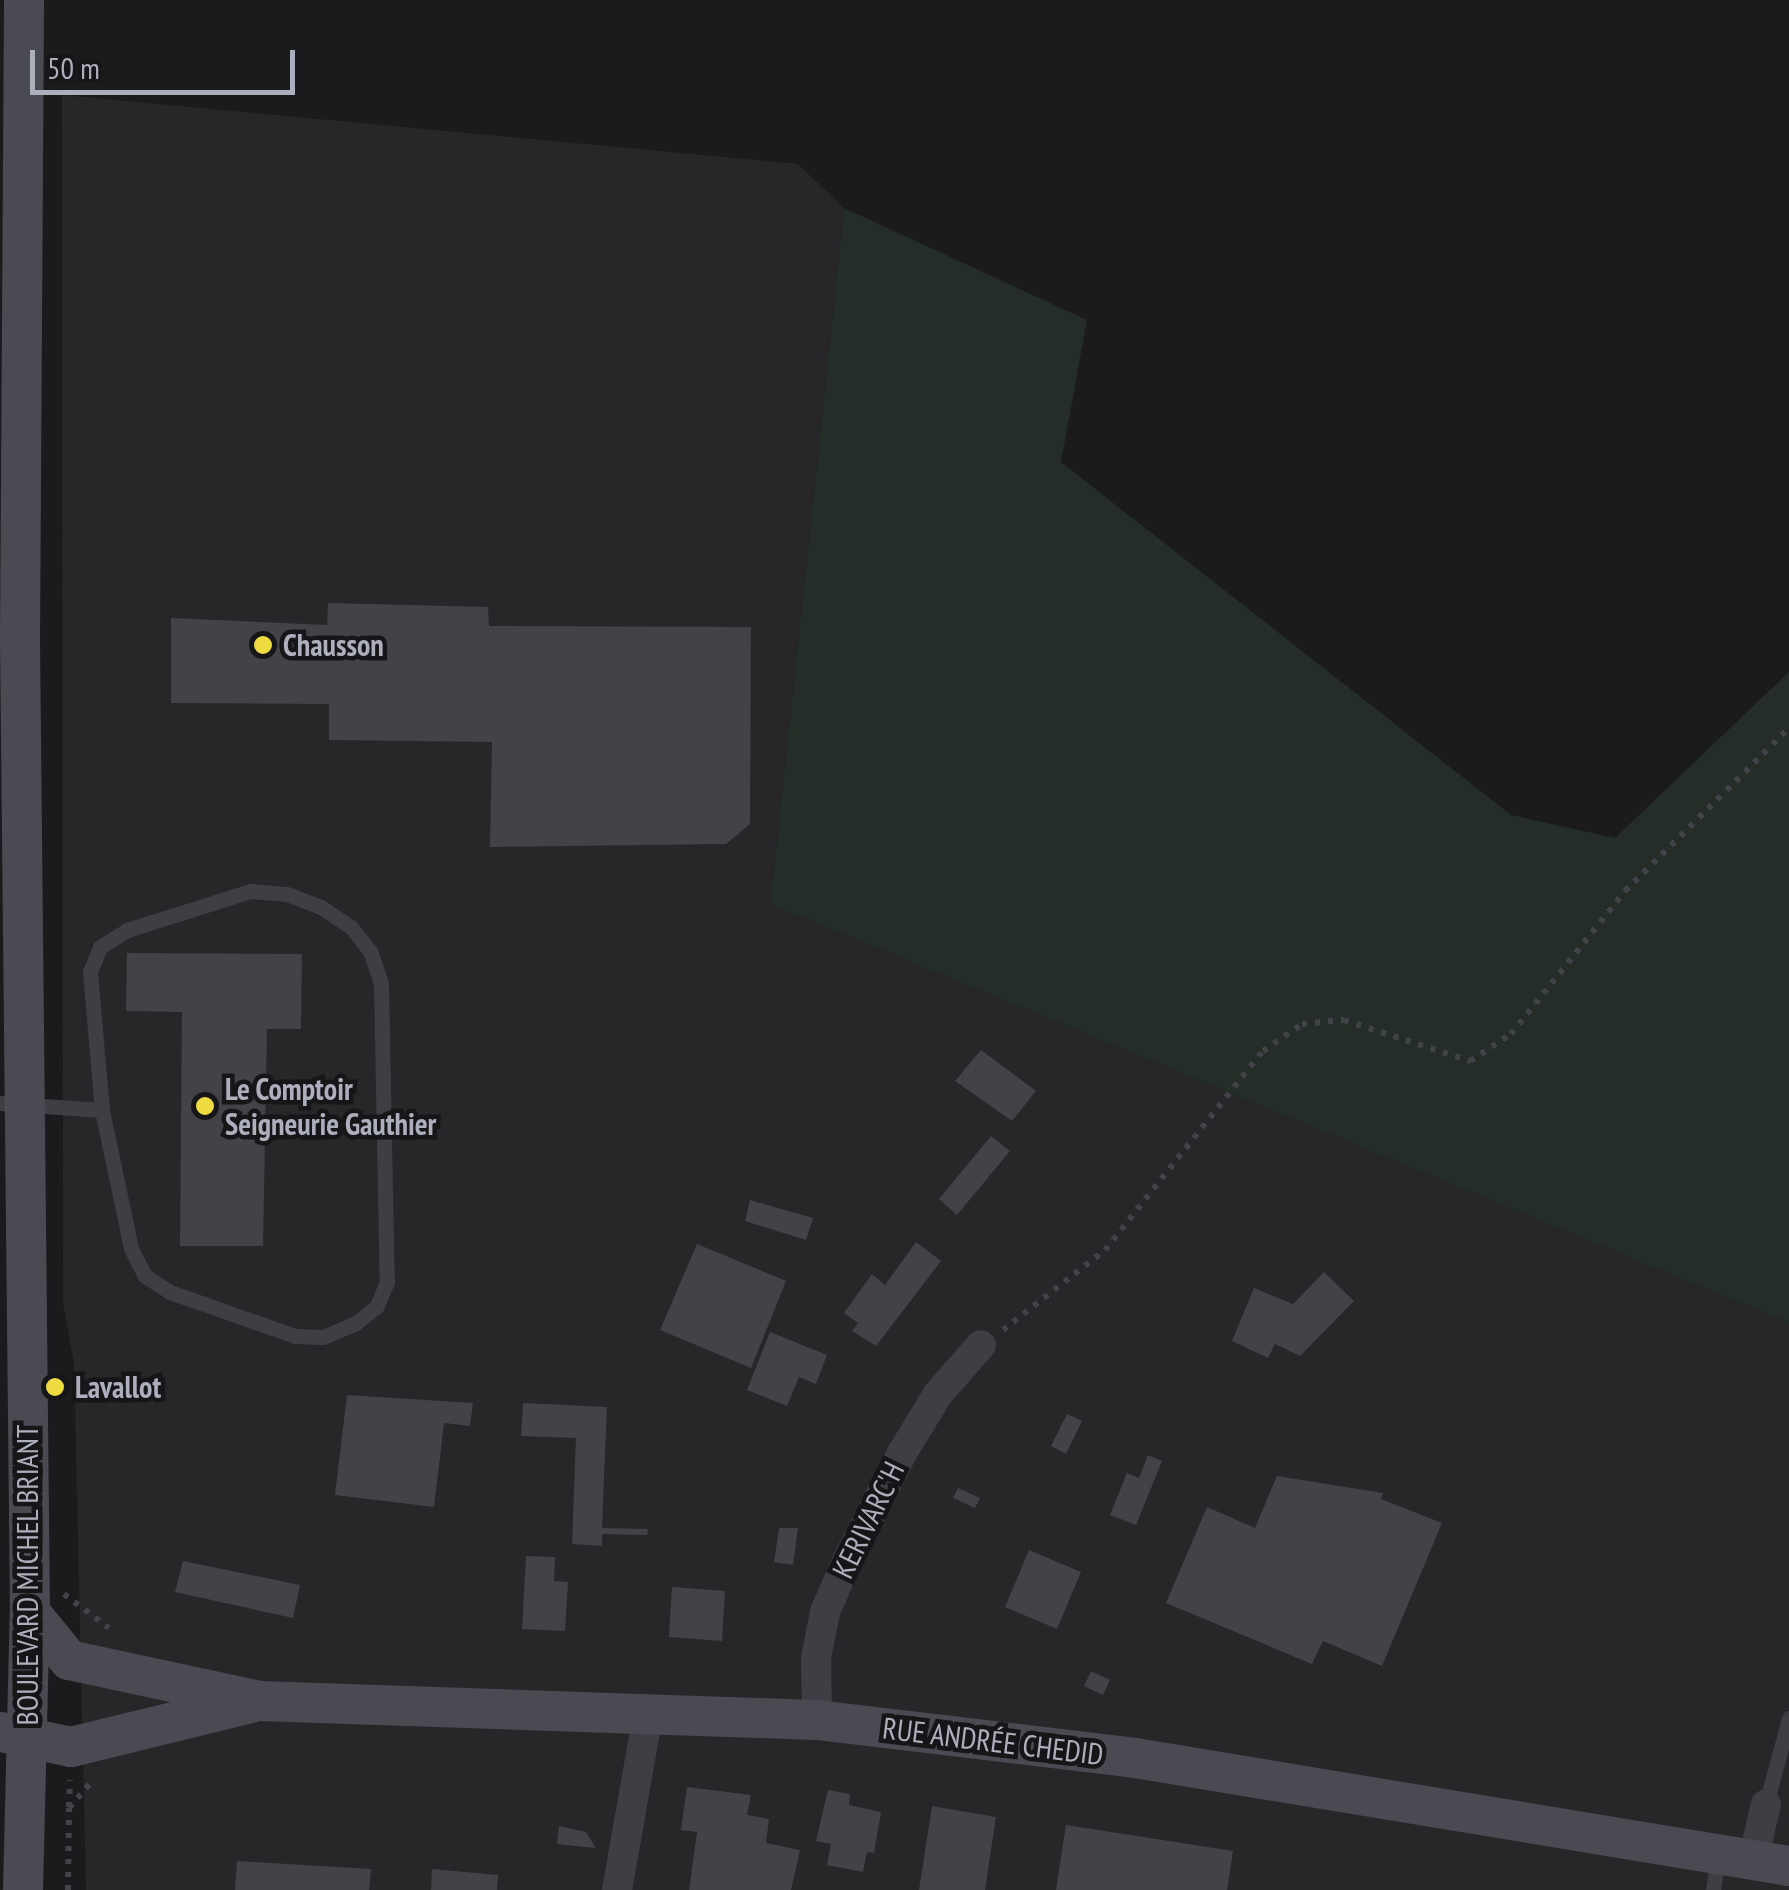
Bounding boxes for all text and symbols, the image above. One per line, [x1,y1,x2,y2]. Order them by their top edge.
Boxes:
scale bar [35,30,300,92]
text: 50 m [47,48,100,87]
place label: Chausson [283,627,384,663]
marker: Chausson [252,634,274,656]
place label: Le Comptoir Seigneurie Gauthier [225,1071,437,1142]
marker: Le Comptoir Seigneurie Gauthier [194,1095,216,1117]
place label: Lavallot [75,1369,161,1405]
marker: Lavallot [44,1376,66,1398]
street label: BOULEVARD MICHEL BRIANT [9,1424,45,1726]
street label: KERIVARC'H [824,1456,912,1584]
street label: RUE ANDRÉE CHEDID [880,1710,1106,1772]

